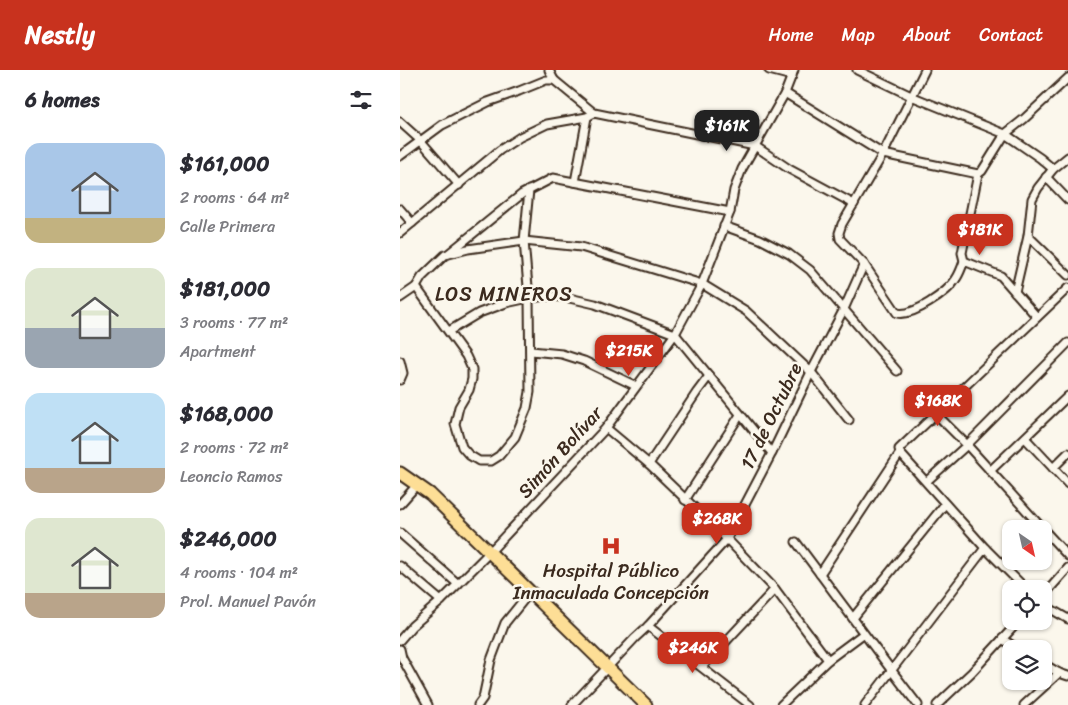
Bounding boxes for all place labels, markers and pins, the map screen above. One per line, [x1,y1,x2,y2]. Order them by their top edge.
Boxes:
pin: $161K [692,109,762,152]
pin: $181K [945,214,1015,256]
pin: $215K [594,334,664,377]
pin: $168K [903,384,973,427]
pin: $268K [682,502,752,545]
hospital icon: Hospital Público Inmaculada Concepción [600,535,622,557]
place label: Hospital Público Inmaculada Concepción [512,554,709,609]
pin: $246K [658,632,728,674]

